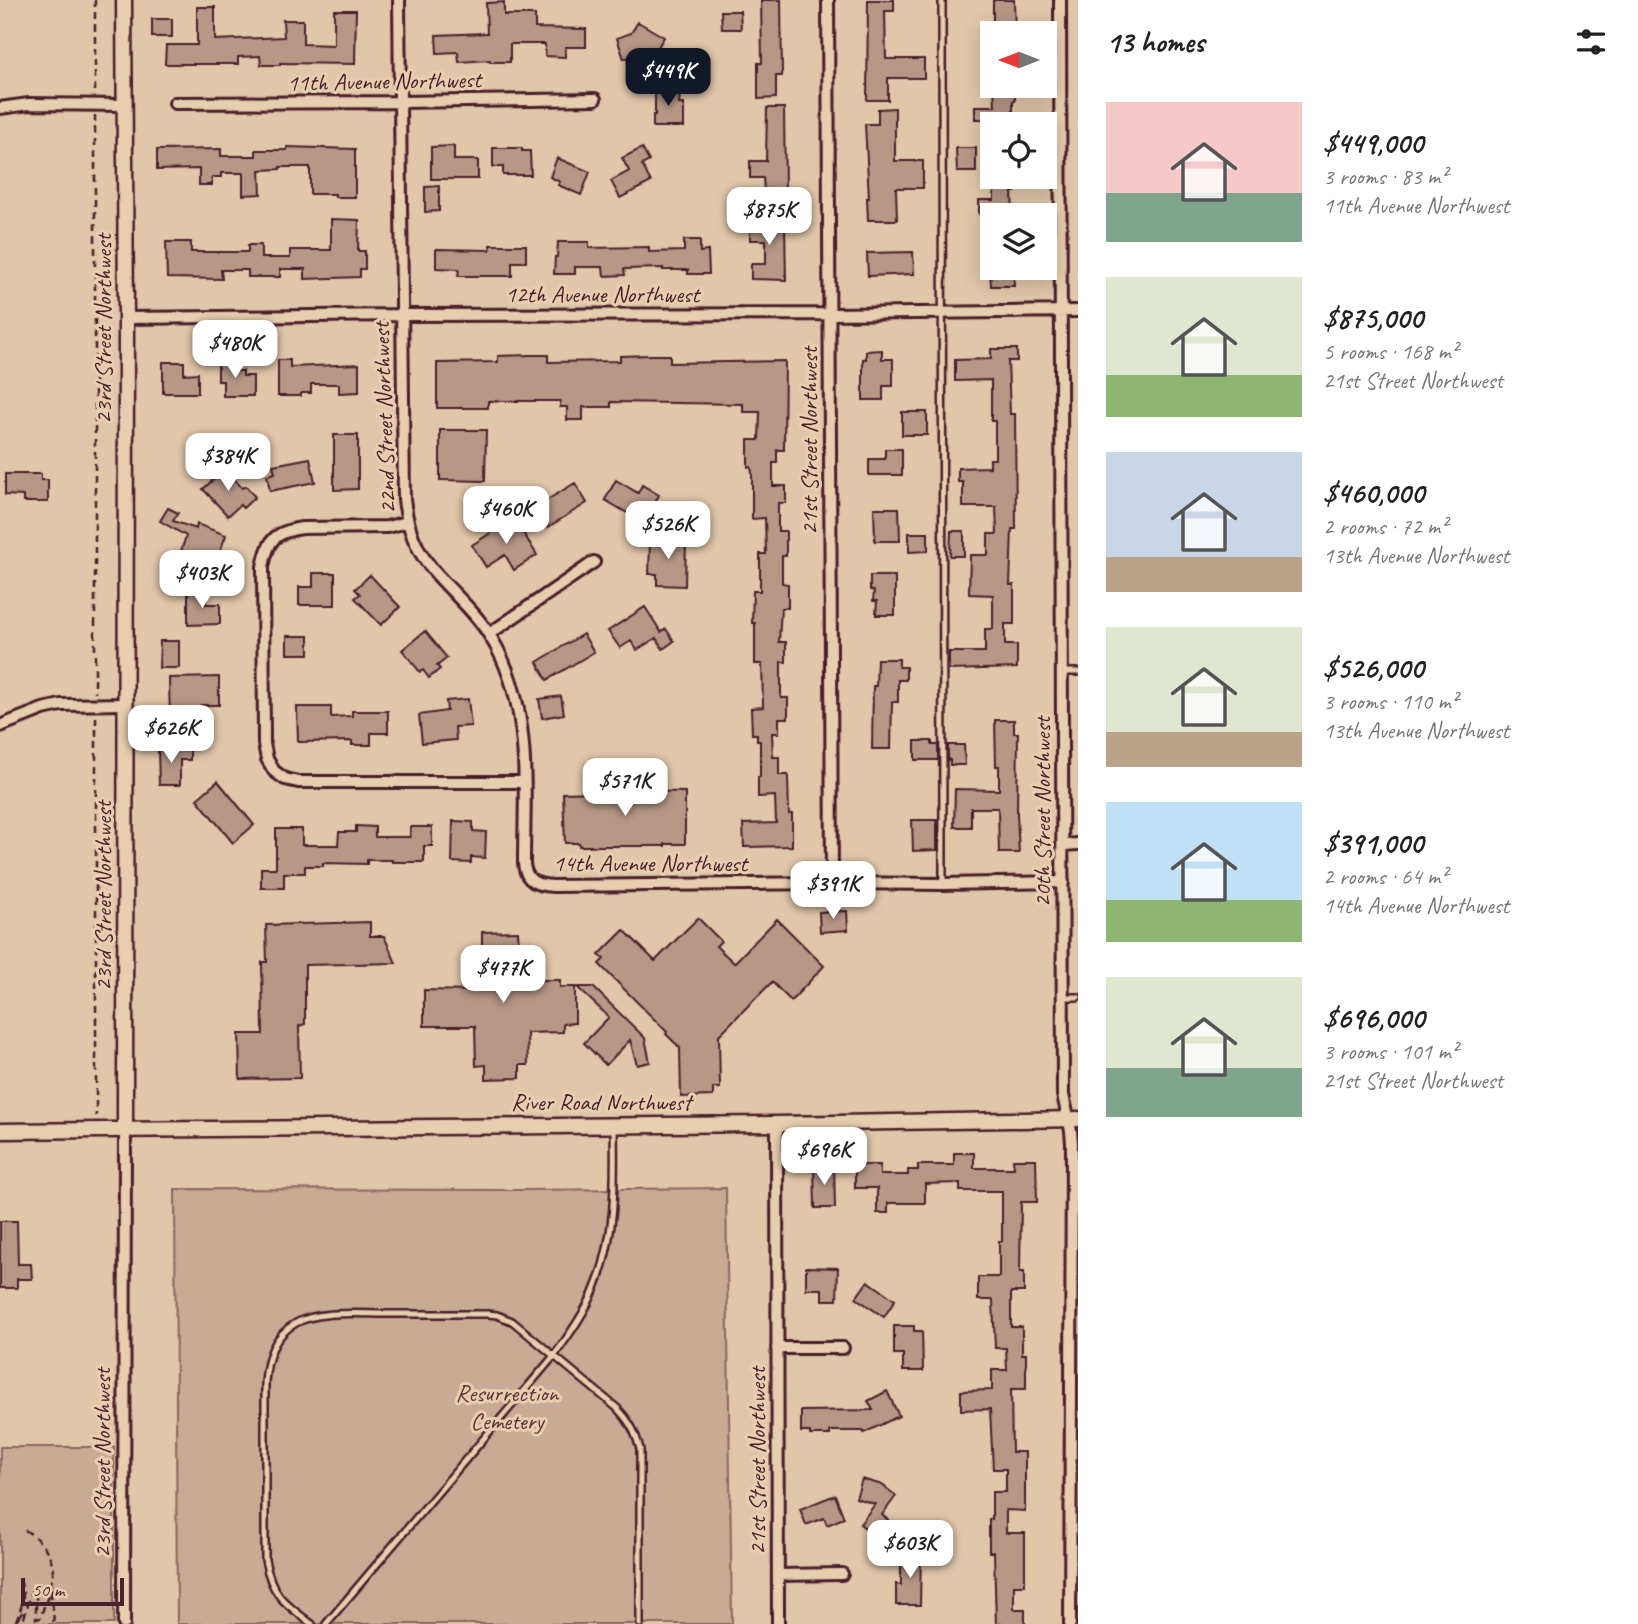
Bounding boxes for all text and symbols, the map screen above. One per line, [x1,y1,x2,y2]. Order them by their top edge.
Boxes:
north arrow [980,21,1057,98]
map controls [980,21,1057,280]
text: 13 homes [1106,23,1204,61]
icon: filters [1572,23,1610,61]
pin: $449K [619,48,717,108]
text: $449K [642,56,694,85]
street label: 11th Avenue Northwest [287,64,483,98]
button: locate [980,112,1057,189]
text: $449,000 [1323,124,1423,162]
icon: home [1162,130,1246,214]
text: 3 rooms · 83 m² [1323,162,1447,191]
pin: $875K [720,188,818,247]
text: 11th Avenue Northwest [1323,191,1509,220]
text: $875K [743,195,795,224]
button: layers [980,203,1057,280]
street label: 23rd Street Northwest [88,232,118,424]
street label: 12th Avenue Northwest [505,279,701,309]
text: $875,000 [1323,299,1423,337]
icon: home [1162,305,1246,389]
pin: $480K [186,320,284,380]
street label: 22nd Street Northwest [366,320,402,514]
text: $480K [208,328,262,357]
text: 5 rooms · 168 m² [1323,337,1458,366]
street label: 21st Street Northwest [794,345,824,535]
text: 21st Street Northwest [1323,366,1503,395]
pin: $384K [179,434,277,493]
text: $384K [201,441,255,470]
text: $460,000 [1323,474,1424,512]
icon: home [1162,480,1246,564]
pin: $460K [457,486,555,546]
text: $460K [479,494,533,523]
pin: $526K [619,502,717,561]
text: $526K [641,509,695,538]
text: 2 rooms · 72 m² [1323,512,1447,541]
text: 13th Avenue Northwest [1323,541,1509,570]
pin: $403K [153,550,251,610]
text: $403K [175,558,229,587]
text: $526,000 [1323,649,1424,687]
icon: home [1162,655,1246,739]
text: 3 rooms · 110 m² [1323,687,1458,716]
pin: $626K [122,706,220,765]
text: $626K [144,713,198,742]
street label: 20th Street Northwest [1027,715,1057,907]
text: 13th Avenue Northwest [1323,716,1509,745]
pin: $571K [576,758,674,818]
text: $571K [599,766,651,795]
street label: 23rd Street Northwest [88,799,118,991]
text: $391,000 [1323,824,1423,862]
icon: home [1162,830,1246,914]
street label: 14th Avenue Northwest [553,848,749,878]
pin: $391K [784,862,882,921]
text: 2 rooms · 64 m² [1323,862,1447,891]
text: $391K [807,869,859,898]
text: 14th Avenue Northwest [1323,891,1509,920]
pin: $477K [454,946,552,1005]
text: $477K [477,953,529,982]
text: $696,000 [1323,999,1424,1037]
icon: home [1162,1005,1246,1089]
text: 3 rooms · 101 m² [1323,1037,1458,1066]
text: 21st Street Northwest [1323,1066,1503,1095]
street label: River Road Northwest [511,1087,694,1117]
pin: $696K [775,1128,873,1187]
text: $696K [797,1135,851,1164]
street label: 21st Street Northwest [742,1365,772,1555]
street label: 23rd Street Northwest [87,1366,117,1558]
park label: Resurrection Cemetery [456,1378,560,1436]
pin: $603K [861,1520,959,1580]
text: $603K [883,1528,937,1557]
scale bar [21,1575,124,1607]
text: 50 m [32,1578,64,1602]

